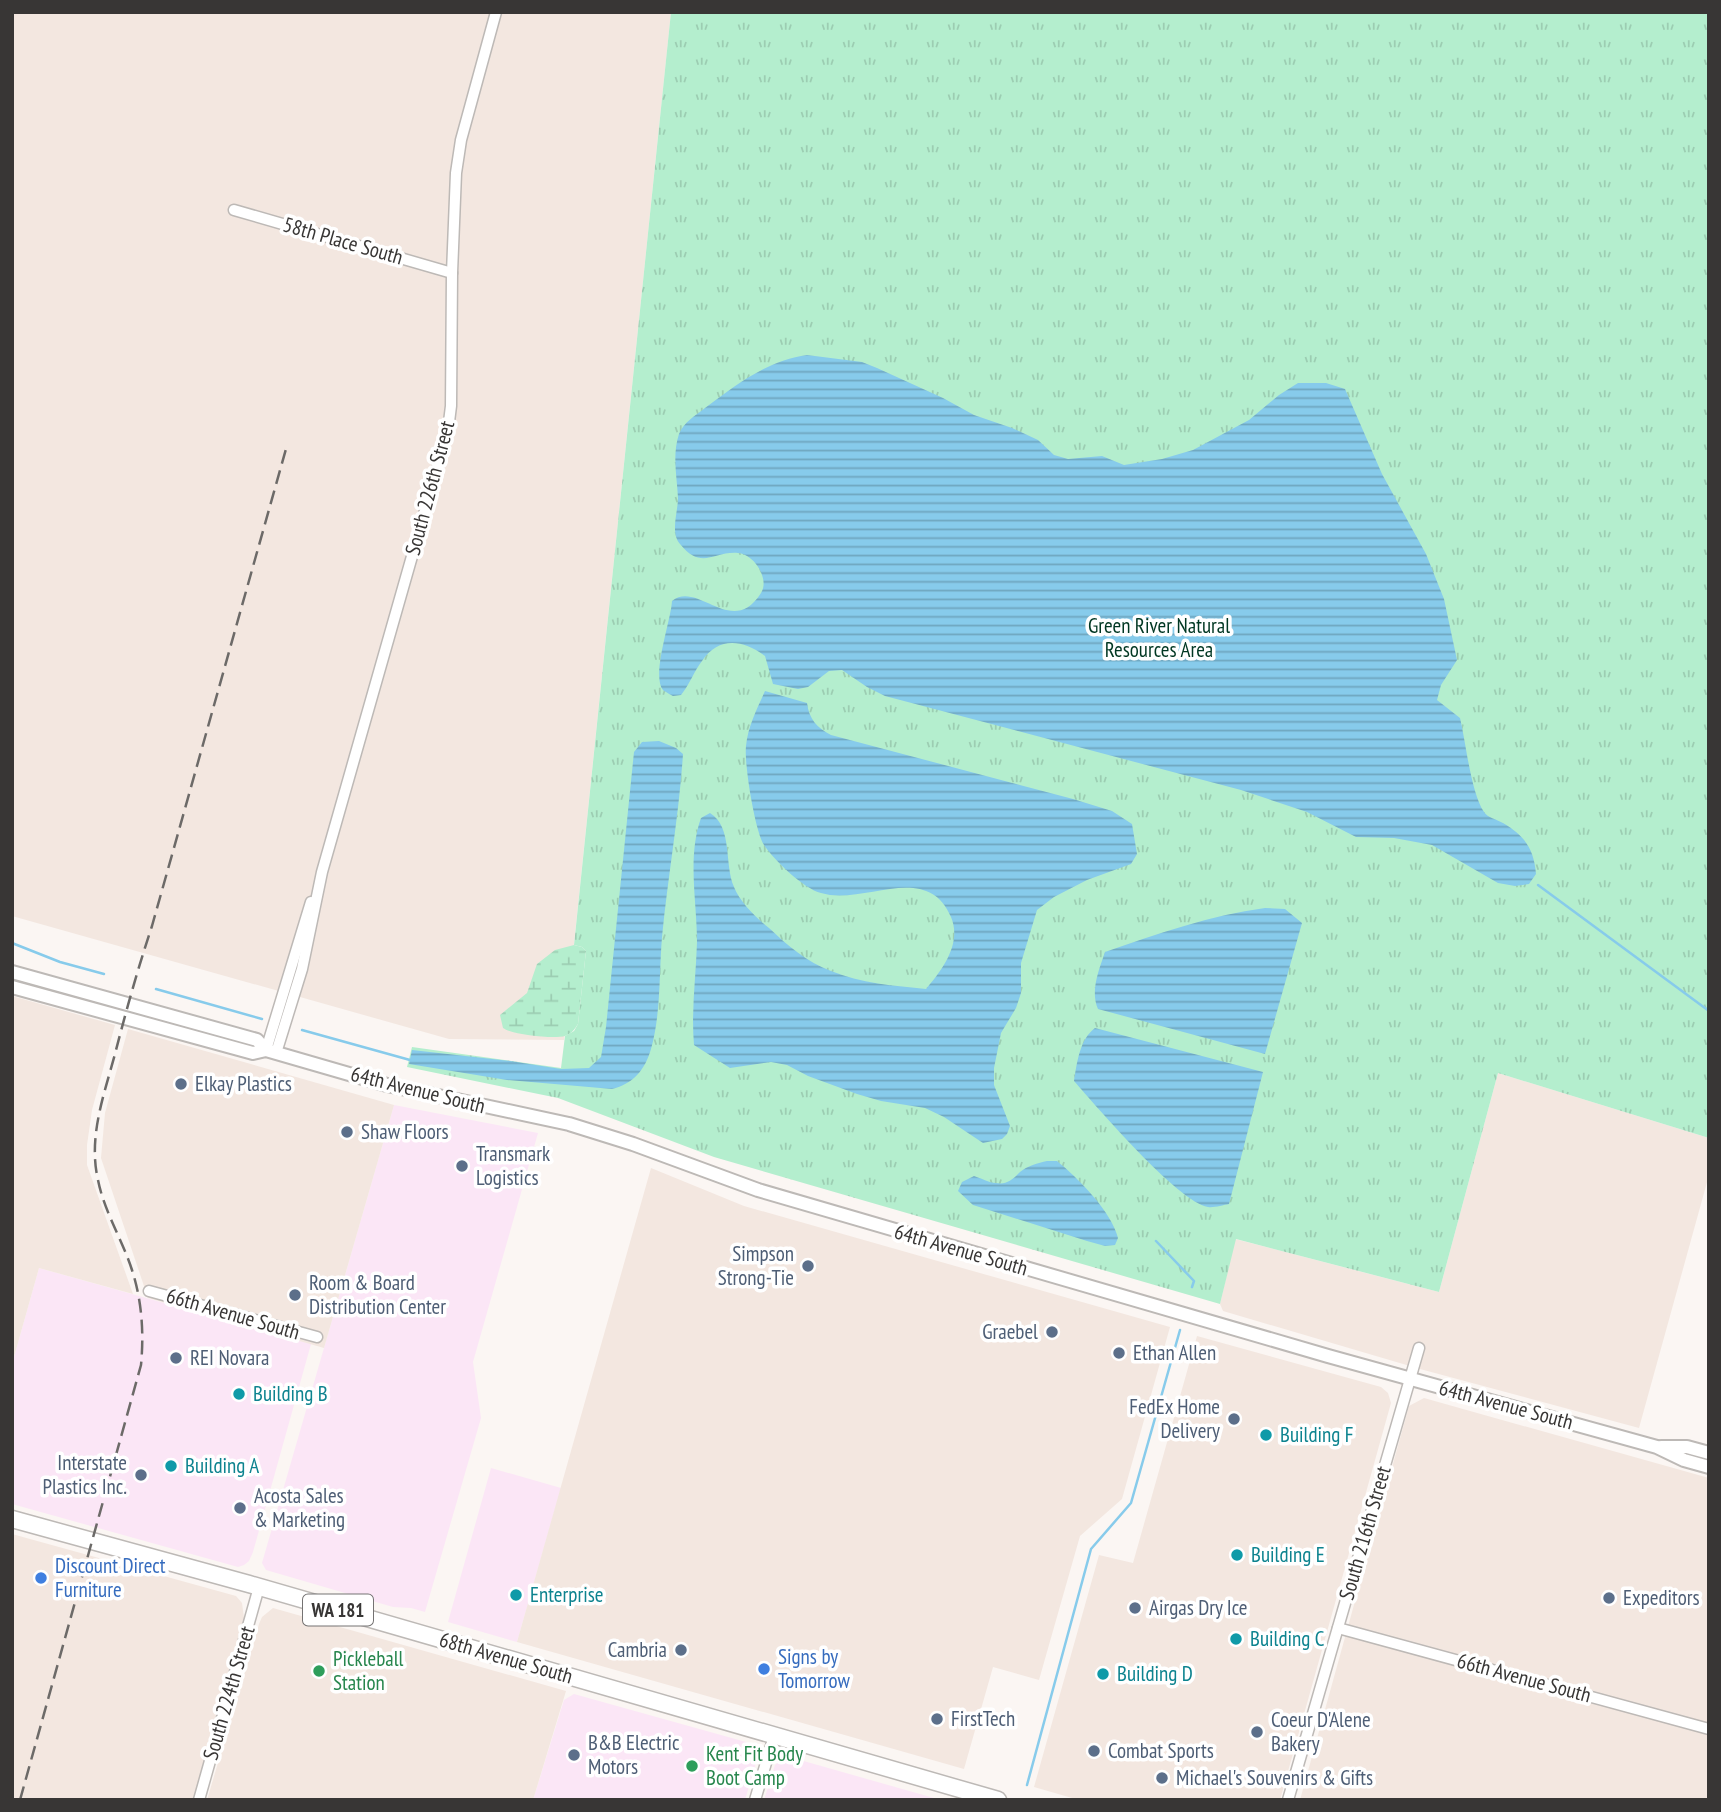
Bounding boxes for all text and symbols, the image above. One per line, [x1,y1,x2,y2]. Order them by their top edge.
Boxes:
street label: 58th Place South [280,211,406,271]
street label: South 226th Street [399,418,460,558]
park label: Green River Natural Resources Area [1088,612,1230,663]
street label: 64th Avenue South [348,1060,488,1119]
place label: Elkay Plastics [195,1070,292,1097]
marker: Elkay Plastics [173,1076,189,1092]
place label: Shaw Floors [361,1118,449,1145]
marker: Shaw Floors [339,1124,355,1140]
place label: Transmark Logistics [476,1140,550,1191]
marker: Transmark Logistics [454,1158,470,1174]
street label: 64th Avenue South [891,1218,1031,1281]
place label: Simpson Strong-Tie [718,1240,794,1291]
marker: Simpson Strong-Tie [800,1258,816,1274]
place label: Room & Board Distribution Center [309,1269,446,1320]
street label: 66th Avenue South [163,1282,303,1345]
marker: Room & Board Distribution Center [287,1287,303,1303]
place label: Graebel [982,1318,1038,1345]
marker: Graebel [1044,1324,1060,1340]
place label: Ethan Allen [1133,1339,1216,1366]
place label: REI Novara [190,1344,269,1371]
marker: Ethan Allen [1111,1345,1127,1361]
marker: REI Novara [168,1350,184,1366]
street label: 64th Avenue South [1436,1374,1576,1435]
place label: Building B [253,1380,328,1407]
marker: Building B [231,1386,247,1402]
place label: FedEx Home Delivery [1129,1393,1220,1444]
marker: FedEx Home Delivery [1226,1411,1242,1427]
place label: Building F [1280,1421,1354,1448]
marker: Building F [1258,1427,1274,1443]
place label: Interstate Plastics Inc. [42,1449,127,1500]
place label: Building A [185,1452,259,1479]
marker: Building A [163,1458,179,1474]
street label: South 216th Street [1333,1463,1397,1603]
marker: Interstate Plastics Inc. [133,1467,149,1483]
place label: Acosta Sales & Marketing [254,1482,345,1533]
marker: Acosta Sales & Marketing [232,1500,248,1516]
place label: Building E [1251,1541,1325,1568]
marker: Building E [1229,1547,1245,1563]
place label: Discount Direct Furniture [55,1552,166,1603]
marker: Discount Direct Furniture [33,1570,49,1586]
place label: Enterprise [530,1581,603,1608]
place label: Expeditors [1623,1584,1700,1611]
marker: Enterprise [508,1587,524,1603]
marker: Expeditors [1601,1590,1617,1606]
road number: WA 181 [303,1594,373,1626]
place label: Airgas Dry Ice [1149,1594,1247,1621]
marker: Airgas Dry Ice [1127,1600,1143,1616]
street label: South 224th Street [197,1623,261,1763]
place label: Building C [1250,1625,1325,1652]
street label: 68th Avenue South [436,1626,576,1689]
marker: Building C [1228,1631,1244,1647]
place label: Cambria [608,1636,667,1663]
marker: Cambria [673,1642,689,1658]
place label: Signs by Tomorrow [778,1643,850,1694]
place label: Pickleball Station [333,1645,404,1696]
street label: 66th Avenue South [1454,1647,1594,1708]
place label: Building D [1117,1660,1193,1687]
marker: Signs by Tomorrow [756,1661,772,1677]
marker: Pickleball Station [311,1663,327,1679]
marker: Building D [1095,1666,1111,1682]
place label: FirstTech [951,1705,1015,1732]
place label: Coeur D'Alene Bakery [1271,1706,1371,1757]
marker: FirstTech [929,1711,945,1727]
marker: Coeur D'Alene Bakery [1249,1724,1265,1740]
place label: B&B Electric Motors [588,1729,680,1780]
place label: Combat Sports [1108,1737,1214,1764]
place label: Kent Fit Body Boot Camp [706,1740,803,1791]
marker: Combat Sports [1086,1743,1102,1759]
marker: B&B Electric Motors [566,1747,582,1763]
marker: Kent Fit Body Boot Camp [684,1758,700,1774]
place label: Michael's Souvenirs & Gifts [1176,1764,1373,1791]
marker: Michael's Souvenirs & Gifts [1154,1770,1170,1786]

